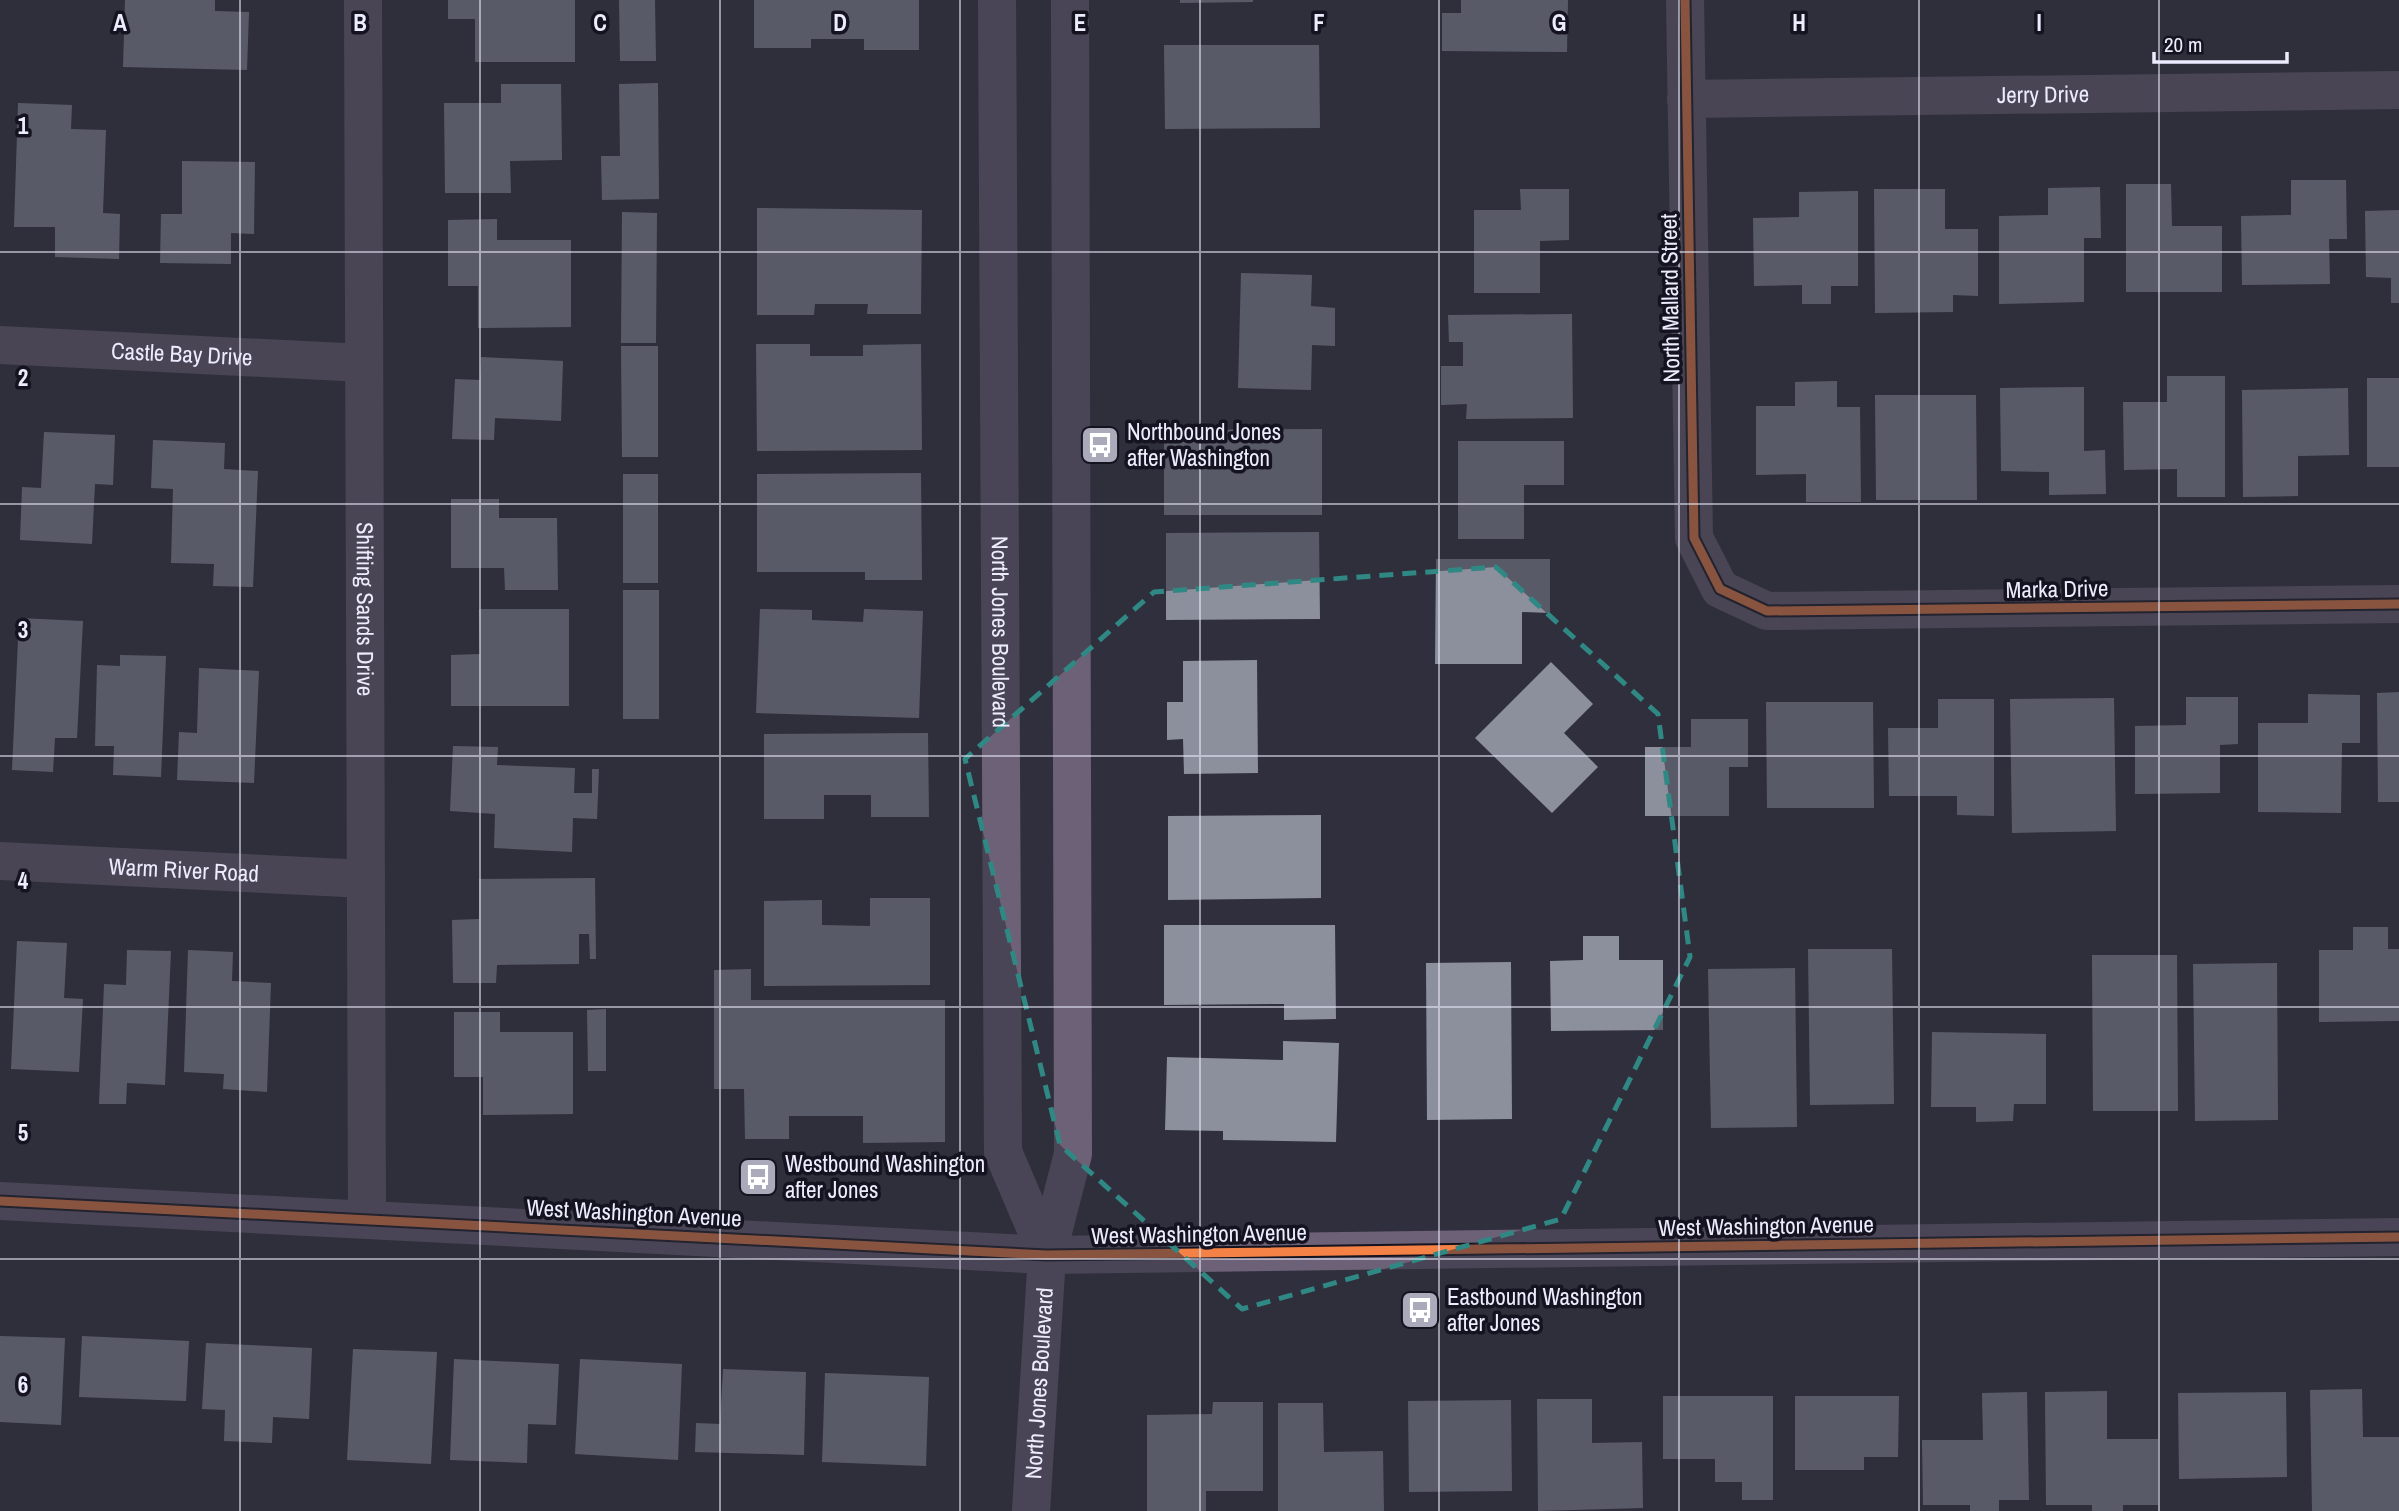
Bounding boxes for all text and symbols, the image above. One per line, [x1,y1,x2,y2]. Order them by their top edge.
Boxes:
text: A [113,7,127,38]
text: B [353,7,367,38]
text: C [593,7,607,38]
text: D [833,7,847,38]
text: E [1074,7,1086,38]
text: F [1313,7,1325,38]
text: G [1552,7,1566,38]
text: H [1792,7,1806,38]
text: I [2036,7,2042,38]
scale bar [2154,21,2287,65]
text: 20 m [2164,30,2202,59]
street label: Jerry Drive [1997,78,2089,110]
text: 1 [18,110,29,141]
street label: North Mallard Street [1653,213,1686,383]
street label: Castle Bay Drive [110,335,253,372]
text: 2 [18,362,28,393]
place label: Northbound Jones after Washington [1127,416,1281,473]
bus stop icon: Northbound Jones after Washington [1079,424,1121,466]
street label: Shifting Sands Drive [350,522,381,696]
street label: North Jones Boulevard [985,536,1017,728]
street label: Marka Drive [2005,572,2109,605]
text: 3 [18,614,28,645]
street label: Warm River Road [108,850,260,889]
text: 4 [18,865,29,896]
text: 5 [18,1117,28,1148]
place label: Westbound Washington after Jones [785,1148,985,1205]
bus stop icon: Westbound Washington after Jones [737,1156,779,1198]
street label: West Washington Avenue [526,1191,743,1234]
street label: West Washington Avenue [1658,1208,1874,1243]
street label: West Washington Avenue [1091,1216,1307,1251]
place label: Eastbound Washington after Jones [1447,1281,1642,1338]
street label: North Jones Boulevard [1017,1286,1060,1480]
bus stop icon: Eastbound Washington after Jones [1399,1289,1441,1331]
text: 6 [18,1369,28,1400]

